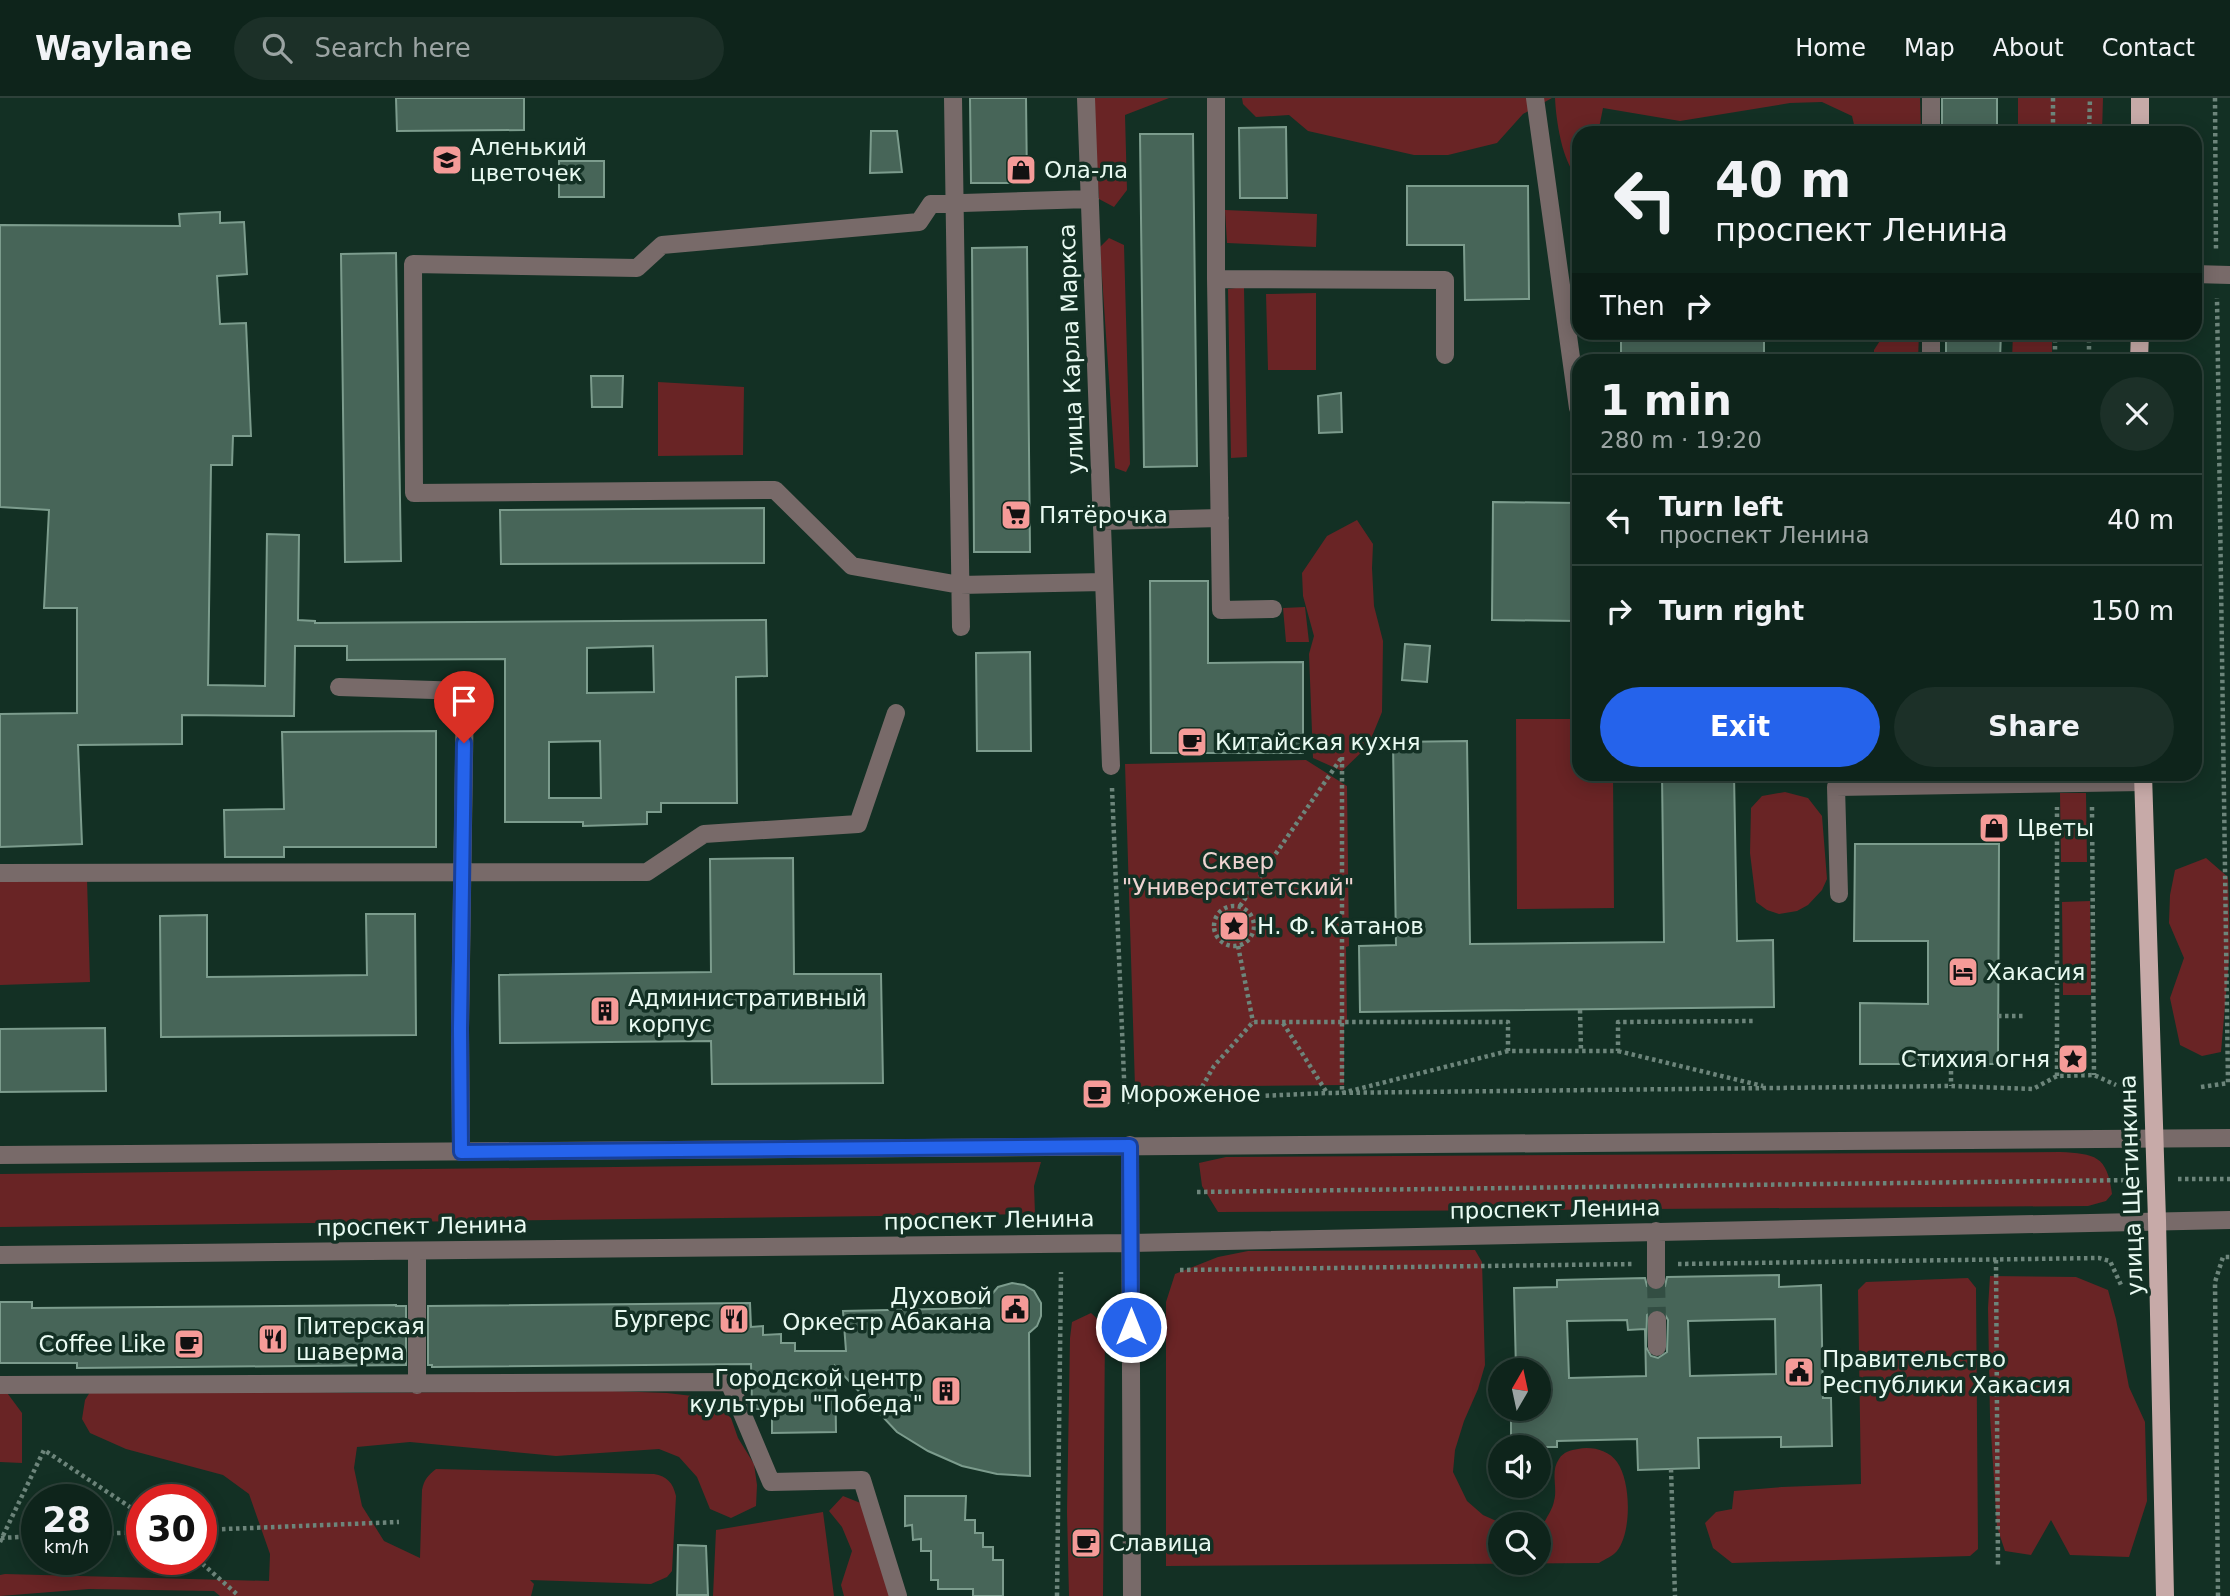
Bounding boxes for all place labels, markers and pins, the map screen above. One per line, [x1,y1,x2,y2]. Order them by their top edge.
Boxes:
place label: Аленький цветочек [470,134,587,186]
school or university icon: Аленький цветочек [430,143,464,177]
shop icon: Ола-ла [1004,153,1038,187]
place label: Ола-ла [1044,157,1128,183]
supermarket icon: Пятёрочка [999,498,1033,532]
place label: Пятёрочка [1039,502,1168,528]
pin [434,671,494,743]
cafe icon: Китайская кухня [1175,725,1209,759]
place label: Китайская кухня [1215,729,1420,755]
shop icon: Цветы [1977,811,2011,845]
place label: Цветы [2017,815,2094,841]
place icon: Н. Ф. Катанов [1217,909,1251,943]
place label: Н. Ф. Катанов [1257,913,1424,939]
hotel icon: Хакасия [1946,955,1980,989]
place label: Хакасия [1986,959,2085,985]
place label: Административный корпус [628,985,867,1037]
building icon: Административный корпус [588,994,622,1028]
place icon: Стихия огня [2056,1042,2090,1076]
place label: Стихия огня [1901,1046,2050,1072]
cafe icon: Мороженое [1080,1077,1114,1111]
place label: Мороженое [1120,1081,1261,1107]
place label: Духовой Оркестр Абакана [782,1283,992,1335]
public building icon: Духовой Оркестр Абакана [998,1292,1032,1326]
restaurant icon: Бургерс [717,1302,751,1336]
place label: Бургерс [614,1306,711,1332]
place label: Питерская шаверма [296,1313,425,1365]
restaurant icon: Питерская шаверма [256,1322,290,1356]
cafe icon: Coffee Like [172,1327,206,1361]
place label: Coffee Like [39,1331,166,1357]
place label: Правительство Республики Хакасия [1822,1346,2071,1398]
public building icon: Правительство Республики Хакасия [1782,1355,1816,1389]
place label: Городской центр культуры "Победа" [689,1365,923,1417]
building icon: Городской центр культуры "Победа" [929,1374,963,1408]
cafe icon: Славица [1069,1526,1103,1560]
place label: Славица [1109,1530,1212,1556]

